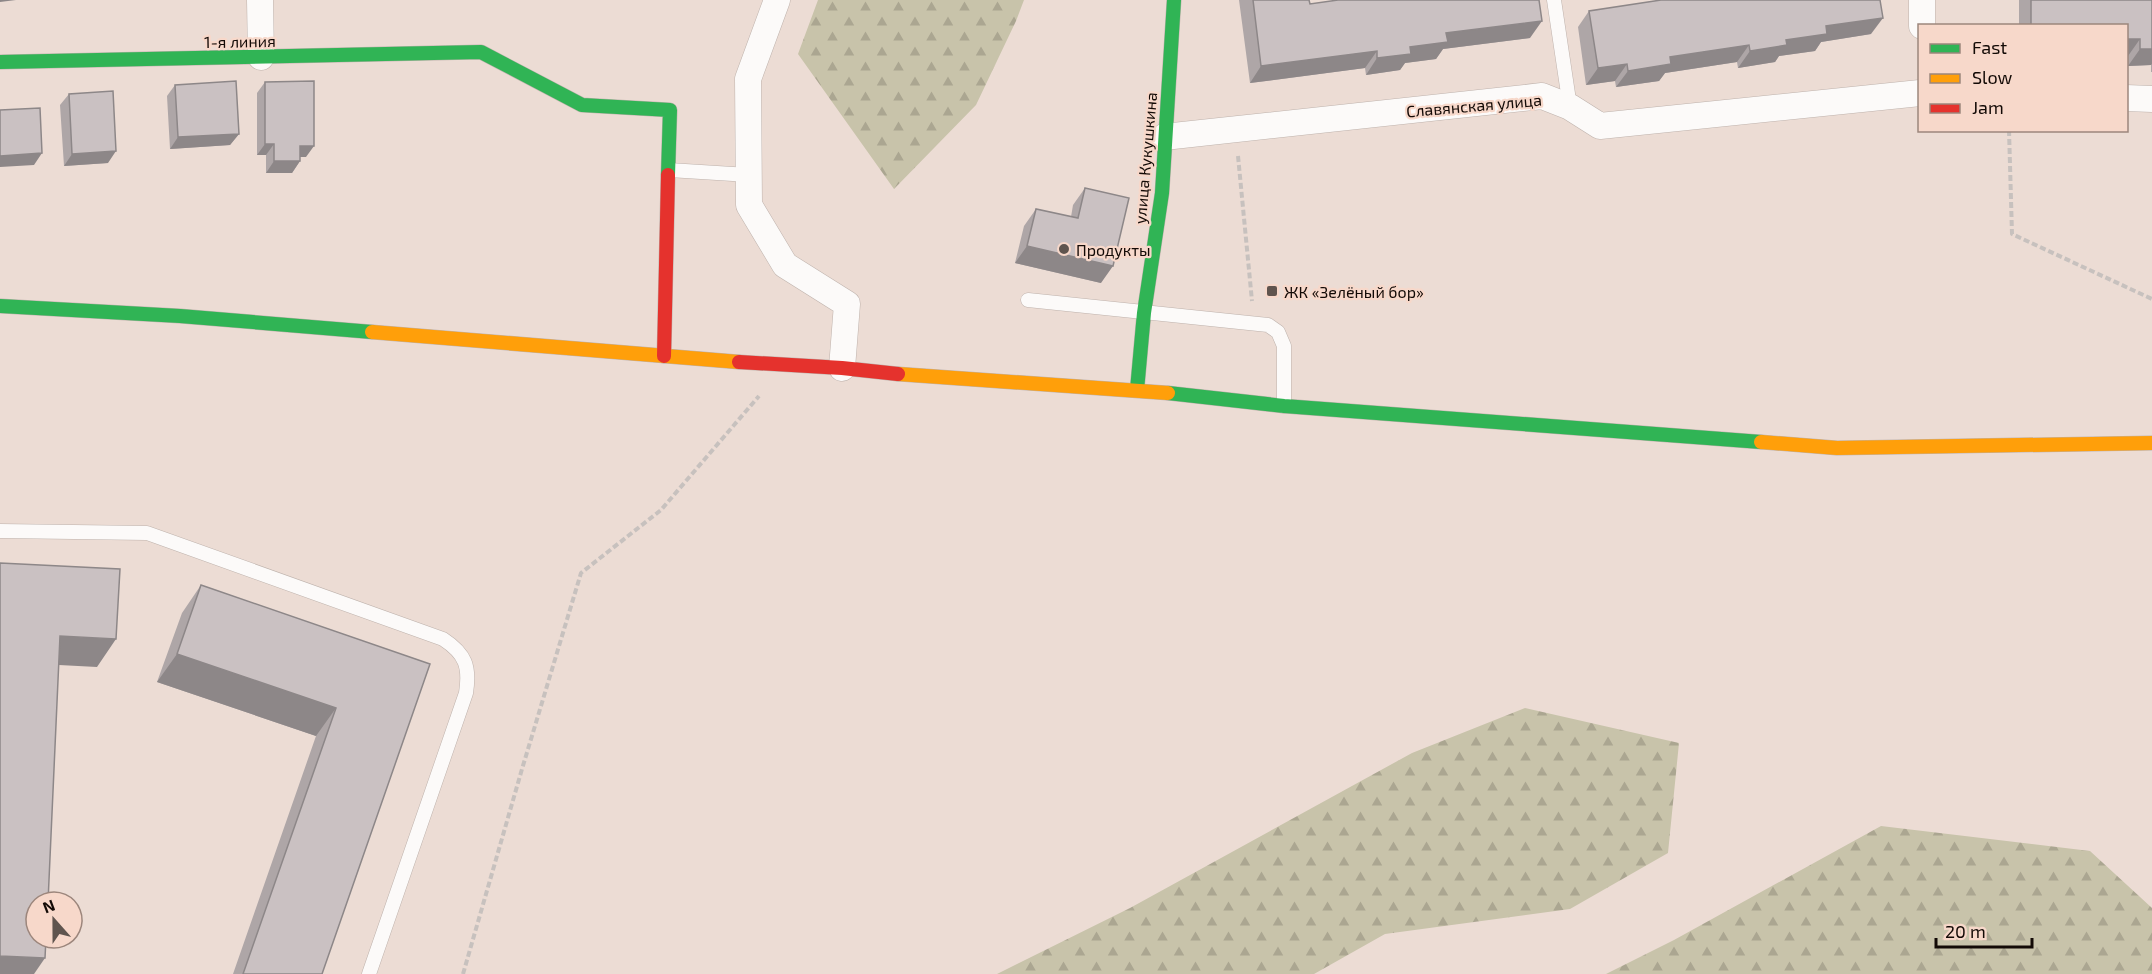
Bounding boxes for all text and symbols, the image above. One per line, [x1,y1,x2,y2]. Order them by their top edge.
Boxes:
legend [1918,24,2128,132]
street label: 1-я линия [204,31,276,51]
text: Fast [1972,36,2007,58]
text: Slow [1972,66,2013,88]
street label: Славянская улица [1405,90,1543,121]
street label: улица Кукушкина [1130,91,1161,225]
text: Jam [1972,96,2004,118]
place label: Продукты [1076,240,1151,260]
marker: Продукты [1057,242,1071,256]
place label: ЖК «Зелёный бор» [1284,282,1424,301]
marker: ЖК «Зелёный бор» [1265,284,1279,298]
north arrow [24,890,84,950]
text: N [40,895,57,916]
scale bar [1936,911,2032,949]
text: 20 m [1945,920,1986,942]

